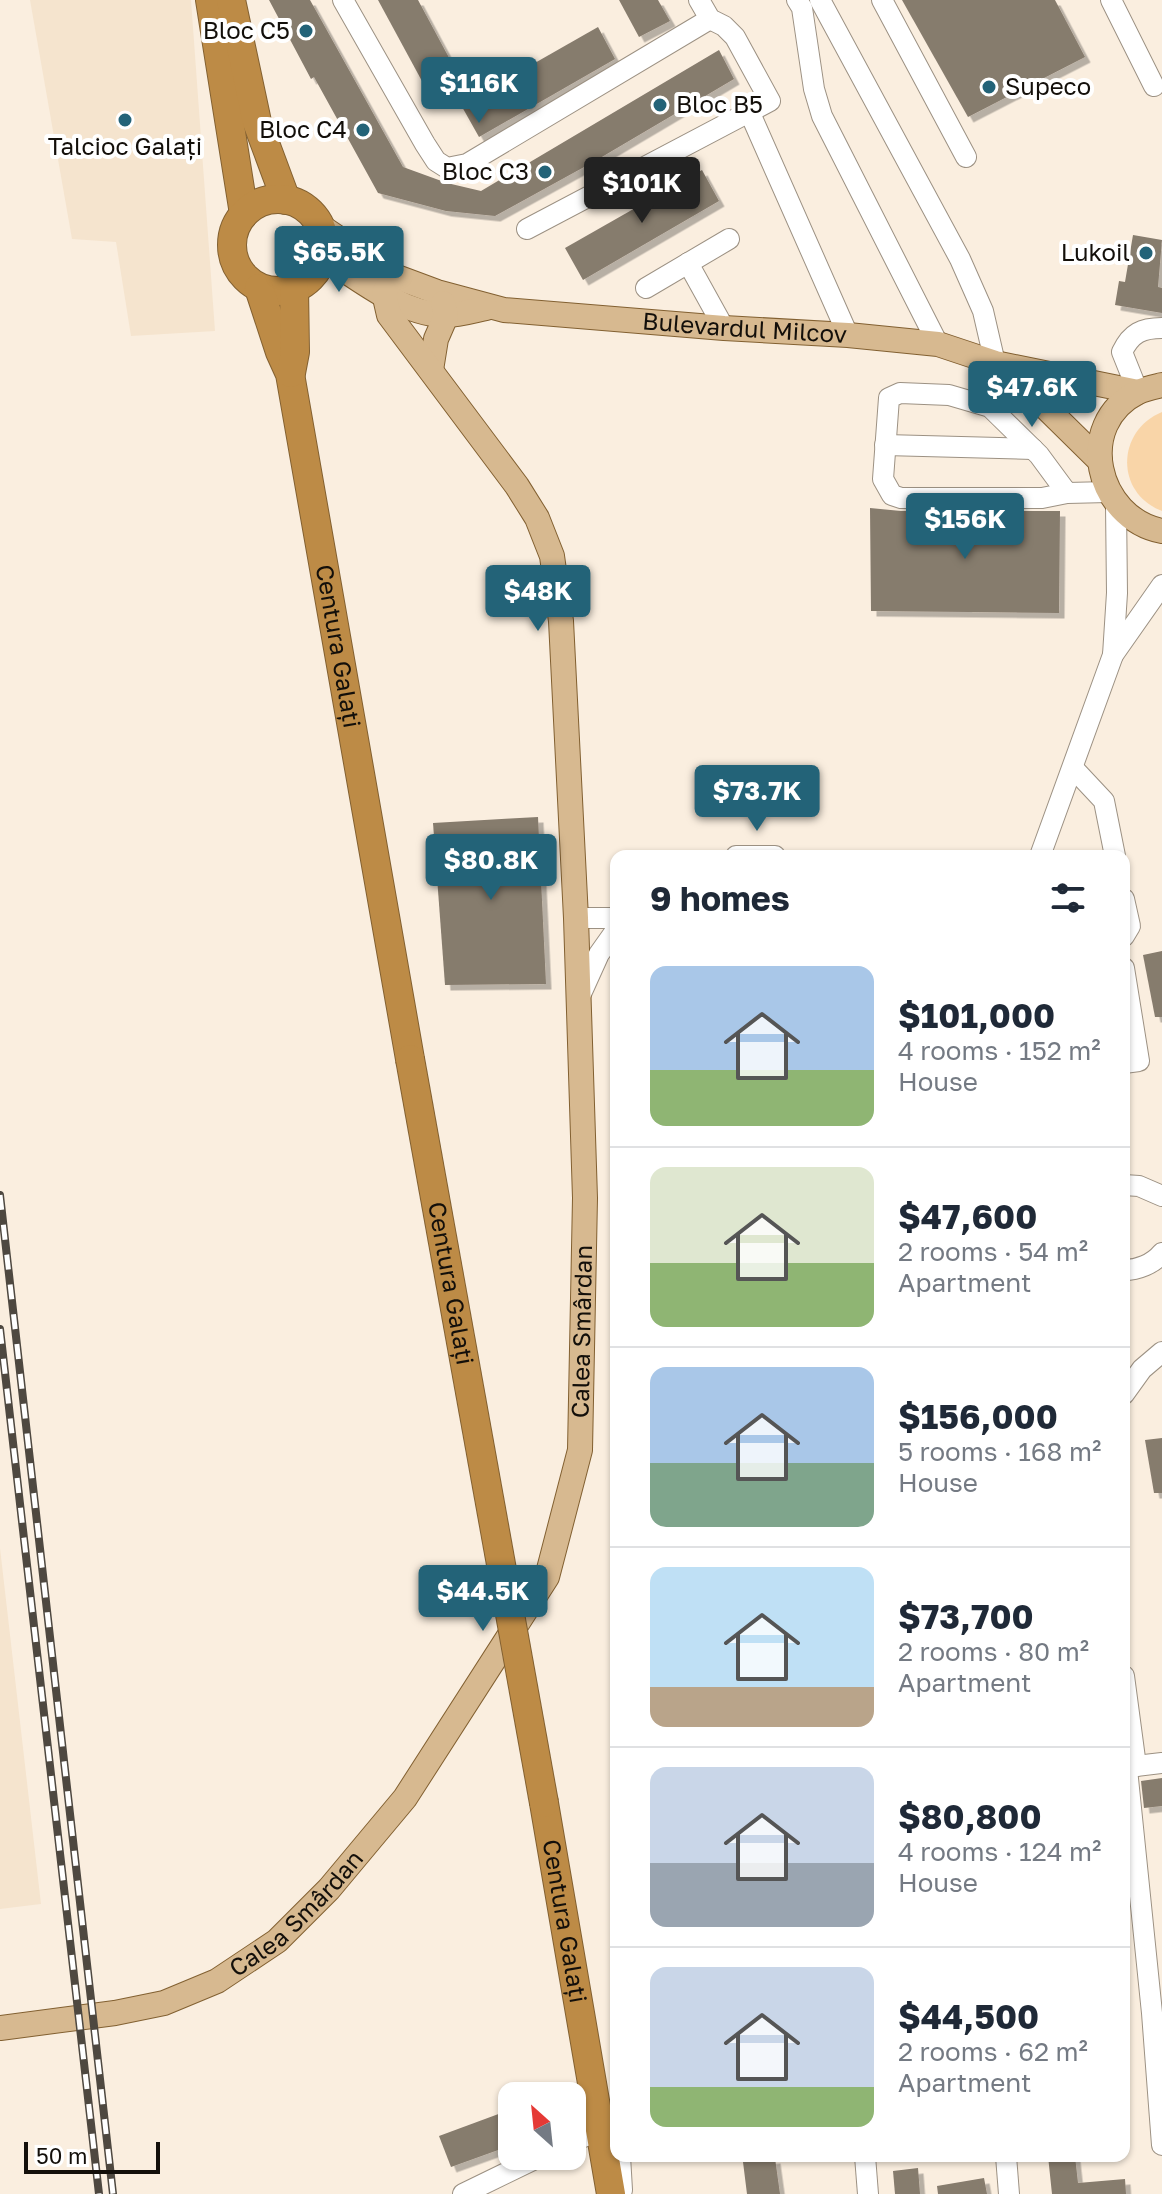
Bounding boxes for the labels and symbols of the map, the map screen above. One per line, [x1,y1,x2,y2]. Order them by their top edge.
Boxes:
place label: Bloc C5 [203,15,290,44]
marker: Bloc C5 [297,22,315,40]
pin: $116K [423,57,535,125]
place label: Supeco [1005,71,1091,100]
marker: Supeco [980,78,998,96]
place label: Bloc B5 [676,89,763,118]
marker: Bloc B5 [651,96,669,114]
marker: Talcioc Galați [116,111,134,129]
place label: Bloc C4 [259,114,347,143]
marker: Bloc C4 [354,121,372,139]
place label: Talcioc Galați [48,131,202,161]
place label: Bloc C3 [442,156,529,185]
pin: $101K [586,157,698,225]
marker: Bloc C3 [536,163,554,181]
pin: $65.5K [274,226,404,294]
place label: Lukoil [1061,237,1130,266]
marker: Lukoil [1137,244,1155,262]
street label: Bulevardul Milcov [641,305,848,348]
pin: $47.6K [967,361,1097,429]
pin: $156K [909,493,1021,561]
street label: Centura Galați [311,562,368,730]
pin: $48K [491,565,585,633]
pin: $73.7K [692,765,822,833]
pin: $80.8K [426,834,556,902]
street label: Centura Galați [423,1199,481,1367]
street label: Calea Smârdan [565,1245,597,1418]
pin: $44.5K [418,1565,548,1633]
street label: Centura Galați [537,1837,594,2005]
street label: Calea Smârdan [223,1844,368,1982]
north arrow [498,2082,586,2170]
scale bar [24,2138,160,2174]

